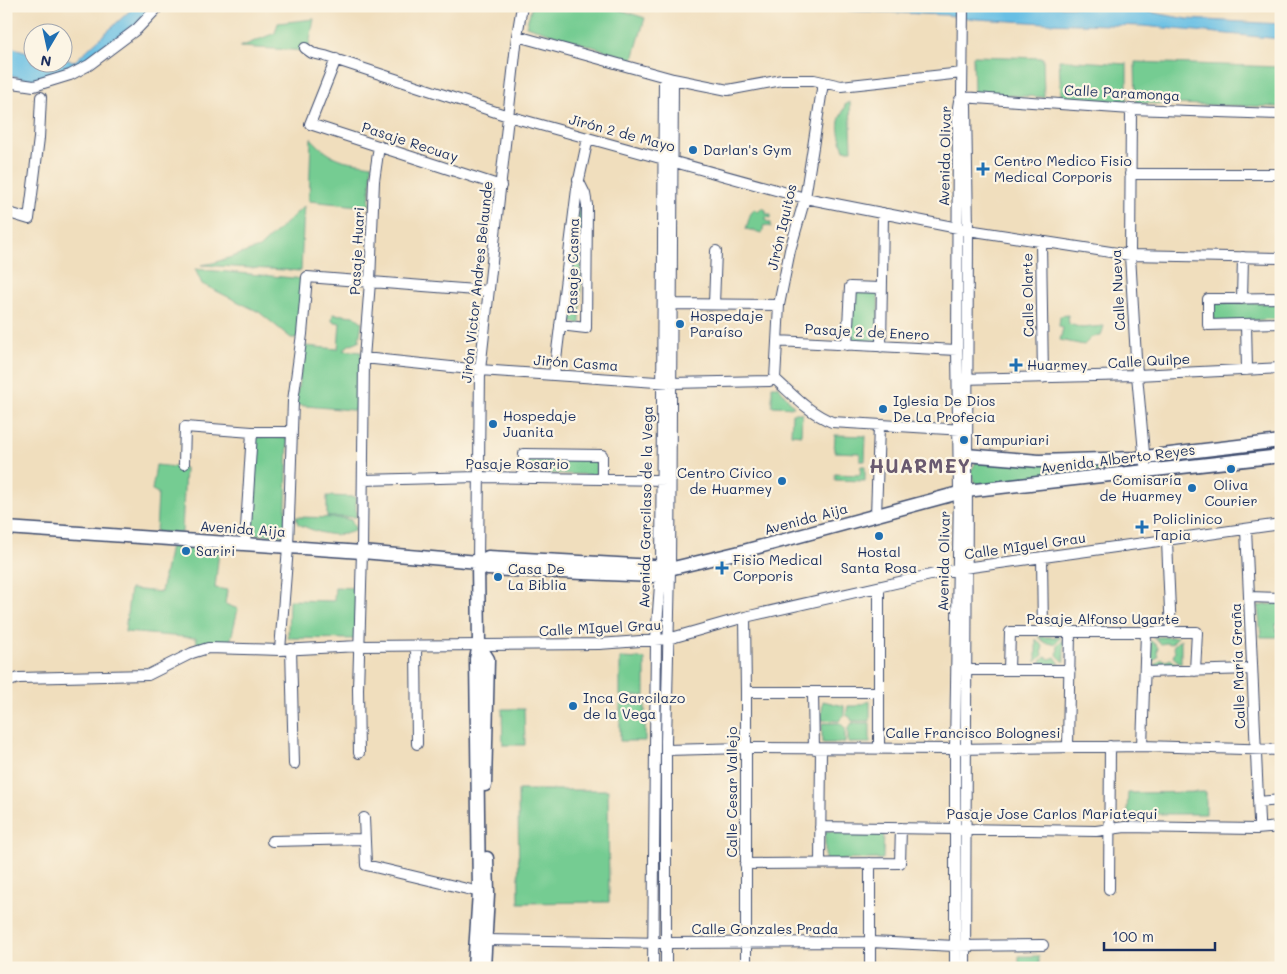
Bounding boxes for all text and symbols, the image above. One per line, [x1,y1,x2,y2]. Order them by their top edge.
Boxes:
north arrow [22,22,72,72]
text: N [39,51,53,72]
street label: Calle Paramonga [1064,80,1180,105]
street label: Avenida Olivar [934,106,955,206]
street label: Jirón 2 de Mayo [567,109,677,156]
street label: Pasaje Recuay [360,117,461,166]
place label: Darlan's Gym [703,140,792,159]
marker: Darlan's Gym [687,144,699,156]
place label: Centro Medico Fisio Medical Corporis [994,151,1132,186]
marker: Centro Medico Fisio Medical Corporis [976,162,990,176]
street label: Jirón Victor Andres Belaunde [456,180,497,384]
street label: Jirón Iquitos [762,182,801,272]
street label: Pasaje Huari [345,206,368,296]
street label: Pasaje Casma [562,218,583,314]
street label: Calle Nueva [1106,249,1129,331]
street label: Calle Olarte [1017,253,1038,337]
place label: Hospedaje Paraíso [690,306,763,341]
marker: Hospedaje Paraíso [674,318,686,330]
street label: Pasaje 2 de Enero [804,319,930,344]
street label: Calle Quilpe [1107,349,1191,372]
street label: Jirón Casma [533,350,619,375]
place label: Huarmey [1027,355,1088,374]
marker: Huarmey [1009,358,1023,372]
place label: Iglesia De Dios De La Profecia [893,391,996,426]
marker: Iglesia De Dios De La Profecia [877,403,889,415]
place label: Hospedaje Juanita [503,406,576,441]
street label: Avenida Garcilaso de la Vega [634,406,657,608]
marker: Hospedaje Juanita [487,418,499,430]
place label: Tampuriari [974,430,1049,449]
marker: Tampuriari [958,434,970,446]
street label: Avenida Alberto Reyes [1040,440,1196,477]
district label: HUARMEY [869,453,971,478]
street label: Pasaje Rosario [465,454,569,473]
place label: Centro Cívico de Huarmey [677,463,772,498]
marker: Oliva Courier [1225,463,1237,475]
place label: Comisaría de Huarmey [1099,470,1182,505]
marker: Centro Cívico de Huarmey [776,475,788,487]
place label: Oliva Courier [1205,475,1257,510]
marker: Comisaría de Huarmey [1186,482,1198,494]
street label: Avenida Aija [762,498,850,539]
place label: Policlinico Tapia [1153,509,1222,544]
street label: Avenida Olivar [933,511,954,611]
street label: Avenida Aija [200,516,287,541]
marker: Policlinico Tapia [1135,520,1149,534]
street label: Calle MIguel Grau [963,528,1087,563]
marker: Hostal Santa Rosa [873,530,885,542]
place label: Sariri [196,541,235,560]
place label: Hostal Santa Rosa [841,542,917,577]
marker: Sariri [180,545,192,557]
place label: Fisio Medical Corporis [733,550,822,585]
place label: Casa De La Biblia [508,559,567,594]
marker: Fisio Medical Corporis [715,561,729,575]
marker: Casa De La Biblia [492,571,504,583]
street label: Calle María Graña [1226,603,1249,729]
street label: Pasaje Alfonso Ugarte [1027,609,1179,628]
street label: Calle MIguel Grau [538,615,662,640]
place label: Inca Garcilazo de la Vega [583,688,685,723]
marker: Inca Garcilazo de la Vega [567,700,579,712]
street label: Calle Francisco Bolognesi [886,723,1061,742]
street label: Calle Cesar Vallejo [722,726,741,858]
street label: Pasaje Jose Carlos Mariatequi [946,804,1158,823]
street label: Calle Gonzales Prada [691,919,839,938]
scale bar [1104,919,1216,951]
text: 100 m [1112,926,1154,946]

